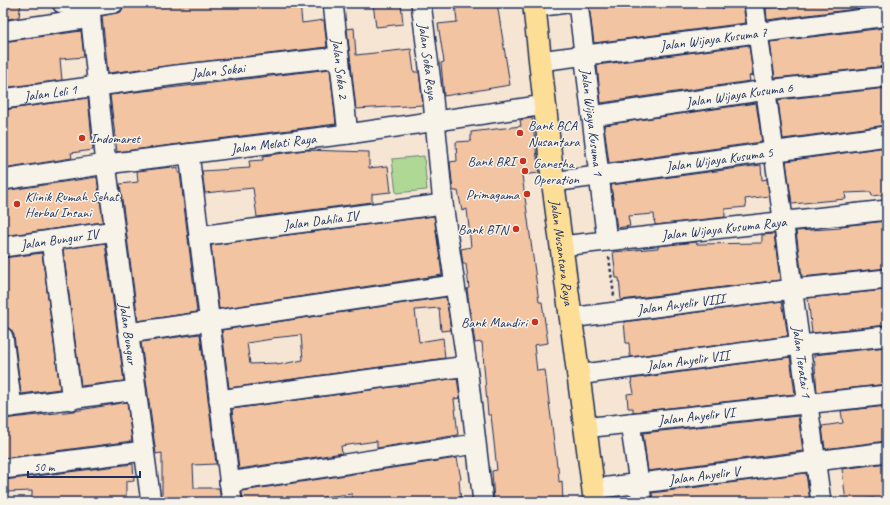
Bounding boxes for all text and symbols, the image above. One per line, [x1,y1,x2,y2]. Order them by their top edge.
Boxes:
street label: Jalan Soka Raya [415,21,442,102]
street label: Jalan Wijaya Kusuma 7 [658,23,769,54]
street label: Jalan Soka 2 [328,36,353,101]
street label: Jalan Sokai [190,59,248,82]
street label: Jalan Wijaya Kusuma 1 [577,67,608,177]
street label: Jalan Wijaya Kusuma 6 [684,79,794,110]
street label: Jalan Leli 1 [22,80,79,105]
place label: Bank BCA Nusantara [528,117,581,150]
marker: Bank BCA Nusantara [515,128,525,138]
street label: Jalan Melati Raya [229,129,318,157]
place label: Indomaret [90,130,141,147]
marker: Indomaret [77,133,87,143]
street label: Jalan Wijaya Kusuma 5 [664,143,775,175]
place label: Bank BRI [467,153,518,170]
place label: Ganesha Operation [533,155,580,188]
marker: Bank BRI [518,156,528,166]
marker: Ganesha Operation [520,166,530,176]
place label: Primagama [466,186,520,203]
place label: Klinik Rumah Sehat Herbal Insani [25,188,120,221]
marker: Primagama [522,189,532,199]
street label: Jalan Nusantara Raya [547,198,578,308]
marker: Klinik Rumah Sehat Herbal Insani [12,199,22,209]
street label: Jalan Dahlia IV [282,206,362,233]
street label: Jalan Wijaya Kusuma Raya [660,213,788,243]
place label: Bank BTN [458,221,511,238]
marker: Bank BTN [511,224,521,234]
street label: Jalan Bungur IV [19,225,102,253]
street label: Jalan Anyelir VIII [635,289,729,318]
street label: Jalan Bungur [116,301,141,366]
place label: Bank Mandiri [461,314,529,331]
marker: Bank Mandiri [530,317,540,327]
street label: Jalan Teratai 1 [789,324,815,399]
street label: Jalan Anyelir VII [645,346,733,374]
street label: Jalan Anyelir VI [656,403,739,428]
scale bar [28,453,140,479]
text: 50 m [34,459,56,475]
street label: Jalan Anyelir V [667,462,743,488]

